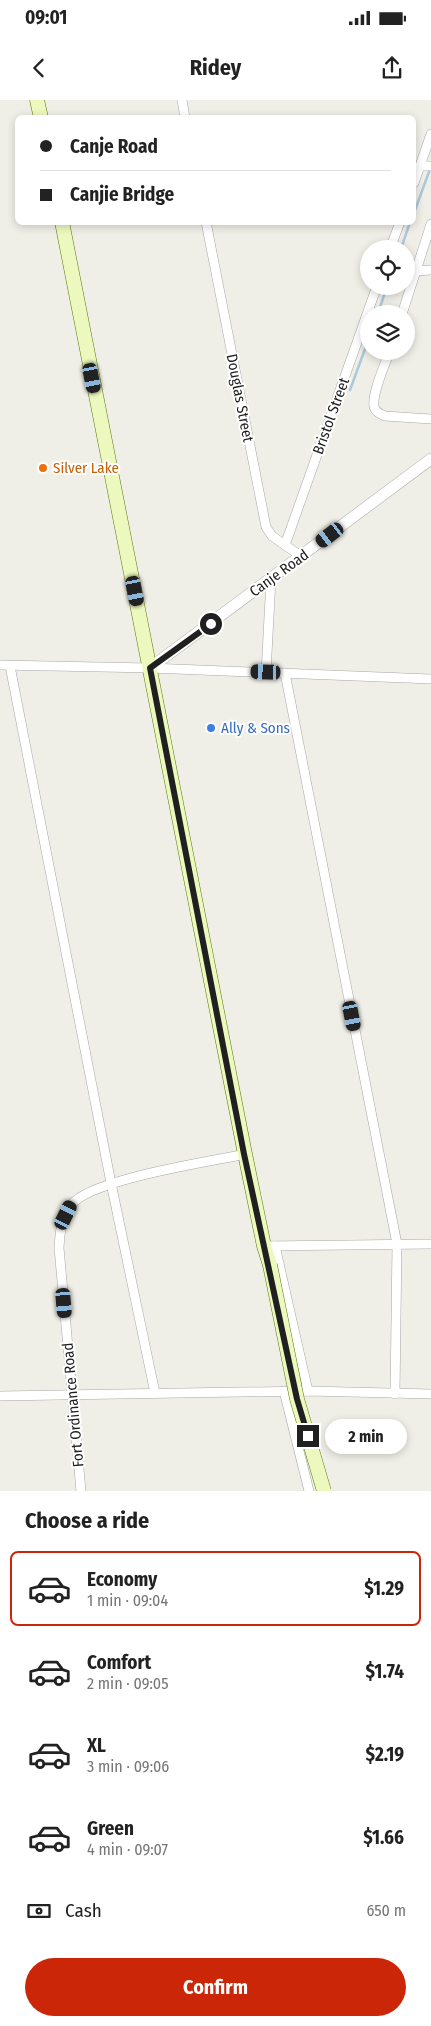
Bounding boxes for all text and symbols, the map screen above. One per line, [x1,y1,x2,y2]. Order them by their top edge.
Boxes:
text: 09:01 [25,6,67,29]
icon: back [25,54,53,82]
text: Ridey [190,54,241,81]
icon: share [378,54,406,82]
text: Canje Road [70,135,158,158]
text: Canjie Bridge [70,183,174,206]
map controls [360,240,415,360]
button: locate [360,240,415,295]
button: layers [360,305,415,360]
street label: Douglas Street [223,352,257,444]
car [81,362,102,394]
street label: Bristol Street [309,375,353,457]
place label: Silver Lake [53,459,119,477]
marker: Silver Lake [37,462,49,474]
car [313,520,346,550]
street label: Canje Road [246,546,312,600]
car [124,575,145,607]
route start [200,613,222,635]
car [250,664,281,680]
place label: Ally & Sons [221,719,290,737]
marker: Ally & Sons [205,722,217,734]
car [341,1000,362,1032]
car [52,1198,79,1232]
car [55,1287,72,1319]
street label: Fort Ordinance Road [59,1342,87,1468]
callout: 2 min [326,1418,408,1454]
route end [297,1425,319,1447]
text: 2 min [348,1427,384,1446]
text: Choose a ride [25,1507,149,1534]
icon: car [27,1566,72,1611]
text: Economy [87,1568,157,1591]
text: $1.29 [364,1577,404,1600]
text: 1 min · 09:04 [87,1591,168,1610]
icon: car [27,1649,72,1694]
text: Comfort [87,1651,151,1674]
text: $1.74 [366,1660,404,1683]
text: 2 min · 09:05 [87,1674,169,1693]
icon: car [27,1732,72,1777]
text: XL [87,1734,106,1757]
text: $2.19 [366,1743,404,1766]
text: 3 min · 09:06 [87,1757,169,1776]
icon: car [27,1815,72,1860]
text: Green [87,1817,134,1840]
text: $1.66 [363,1826,404,1849]
text: 4 min · 09:07 [87,1840,168,1859]
icon: cash [25,1897,53,1925]
text: Cash [65,1899,102,1922]
text: 650 m [366,1901,406,1920]
button: Confirm [25,1958,406,2016]

